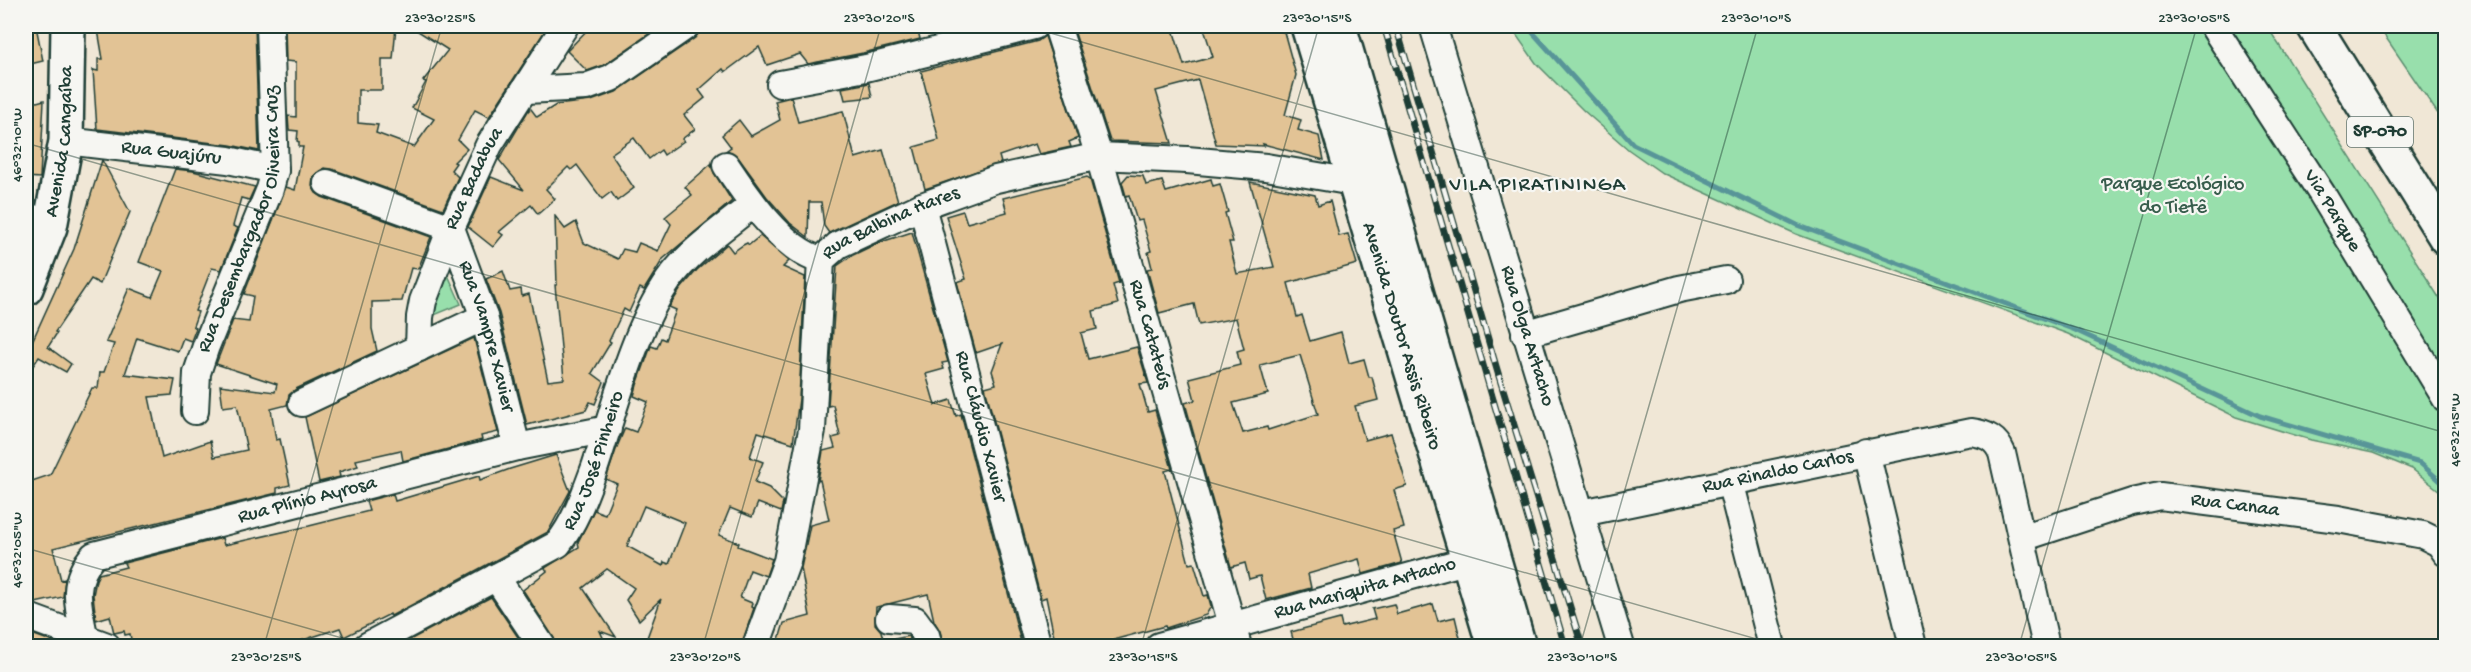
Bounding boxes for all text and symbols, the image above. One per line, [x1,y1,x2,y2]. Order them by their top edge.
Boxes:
text: 23°30'25"S [405,10,475,28]
text: 23°30'20"S [843,10,915,28]
text: 23°30'15"S [1282,10,1352,28]
text: 23°30'10"S [1721,10,1791,28]
text: 23°30'05"S [2158,10,2230,28]
street label: Avenida Cangaíba [41,65,79,219]
street label: Rua Desembargador Oliveira Cruz [193,84,287,356]
text: 46°32'10"W [9,108,27,182]
road number: SP-070 [2347,117,2413,147]
street label: Rua Badabua [440,122,509,234]
street label: Rua Guajúru [120,136,223,171]
street label: Via Parque [2297,165,2366,257]
district label: VILA PIRATININGA [1448,174,1627,199]
park label: Parque Ecológico do Tietê [2101,174,2244,220]
street label: Rua Balbina Hares [817,182,963,265]
street label: Avenida Doutor Assis Ribeiro [1356,220,1446,453]
street label: Rua Vampre Xavier [453,258,520,416]
street label: Rua Olga Artacho [1495,263,1559,409]
street label: Rua Catateús [1123,277,1176,392]
street label: Rua Cláudio Xavier [949,349,1011,506]
street label: Rua José Pinheiro [558,388,630,535]
text: 46°32'15"W [2447,393,2465,467]
street label: Rua Rinaldo Carlos [1700,445,1856,499]
street label: Rua Plínio Ayrosa [236,472,380,529]
street label: Rua Canaa [2189,489,2282,523]
text: 46°32'05"W [9,512,27,588]
street label: Rua Mariquita Artacho [1272,553,1459,625]
text: 23°30'25"S [231,649,301,667]
text: 23°30'20"S [669,649,741,667]
text: 23°30'15"S [1108,649,1178,667]
text: 23°30'10"S [1547,649,1617,667]
text: 23°30'05"S [1985,649,2057,667]

